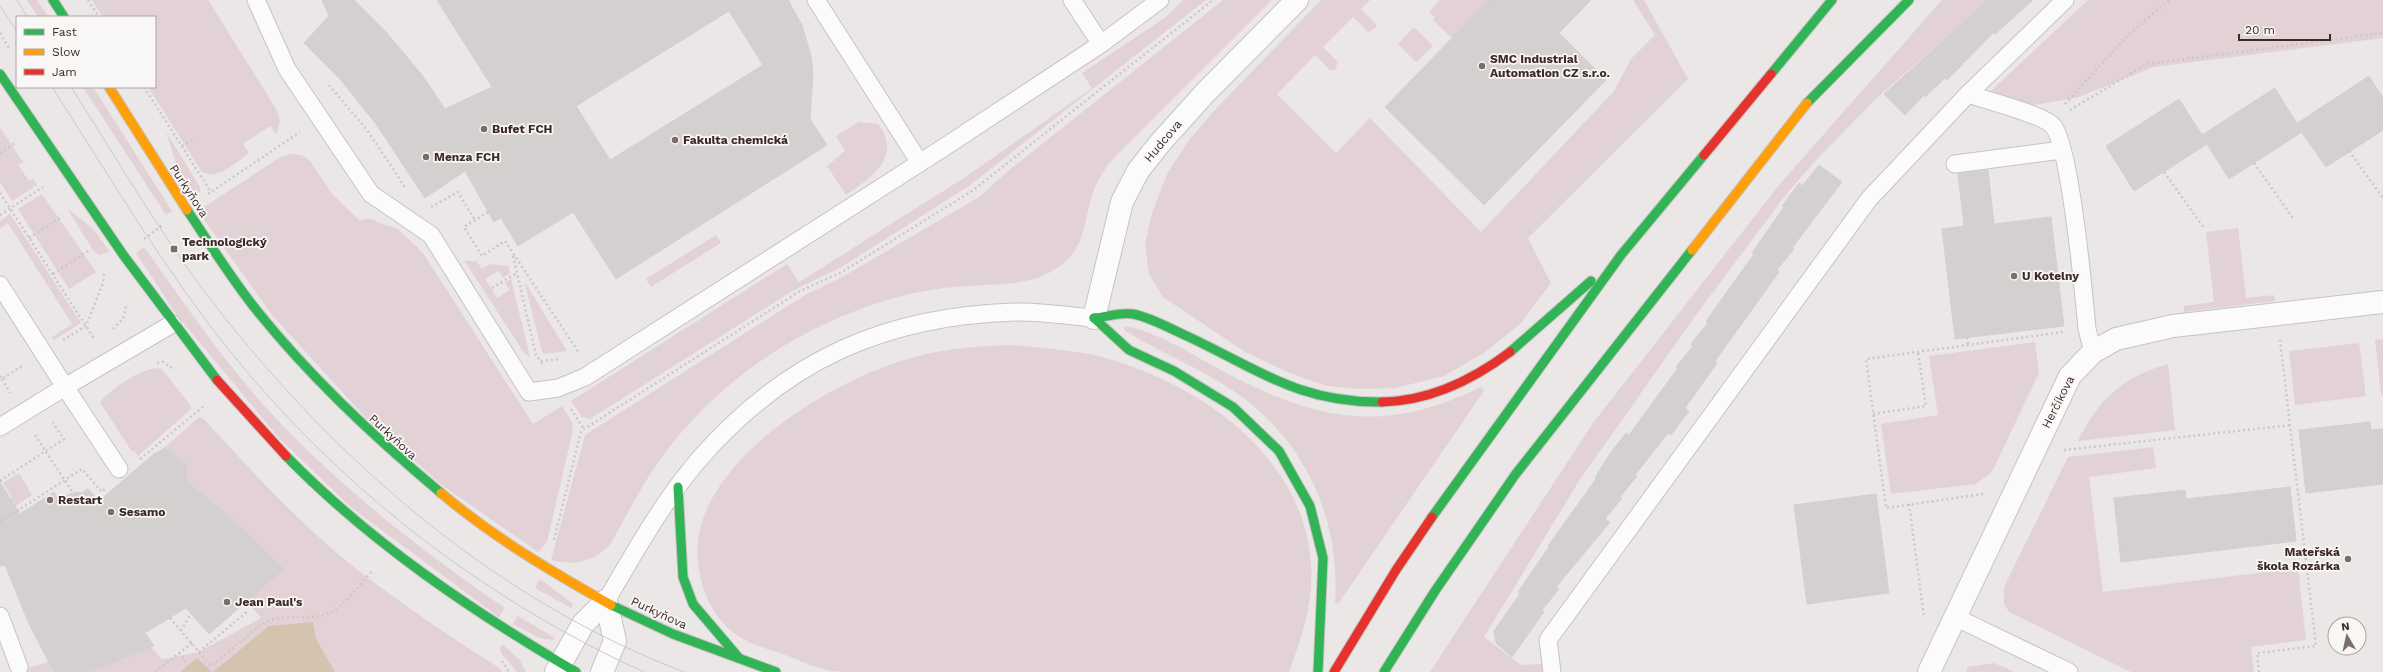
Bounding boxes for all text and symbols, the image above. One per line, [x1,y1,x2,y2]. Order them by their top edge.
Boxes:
legend [16,16,156,88]
scale bar [2239,16,2330,42]
text: 20 m [2245,23,2275,37]
text: Fast [52,25,77,39]
text: Slow [52,45,80,59]
place label: SMC Industrial Automation CZ s.r.o. [1490,52,1610,80]
marker: SMC Industrial Automation CZ s.r.o. [1477,61,1487,71]
text: Jam [52,65,77,79]
street label: Hudcova [1141,117,1185,165]
place label: Bufet FCH [492,122,553,136]
marker: Bufet FCH [479,124,489,134]
place label: Fakulta chemická [683,133,788,147]
marker: Fakulta chemická [670,135,680,145]
place label: Menza FCH [434,150,500,164]
marker: Menza FCH [421,152,431,162]
street label: Purkyňova [167,162,211,220]
place label: Technologický park [182,235,267,263]
marker: Technologický park [169,244,179,254]
place label: U Kotelny [2022,269,2079,283]
marker: U Kotelny [2009,271,2019,281]
street label: Herčíkova [2039,373,2077,431]
street label: Purkyňova [366,411,420,463]
place label: Restart [58,493,103,507]
marker: Restart [45,495,55,505]
place label: Sesamo [119,505,166,519]
marker: Sesamo [106,507,116,517]
place label: Mateřská škola Rozárka [2257,545,2340,573]
marker: Mateřská škola Rozárka [2343,554,2353,564]
street label: Purkyňova [629,594,689,632]
place label: Jean Paul's [235,595,303,609]
marker: Jean Paul's [222,597,232,607]
north arrow [2327,616,2367,656]
text: N [2340,620,2351,634]

